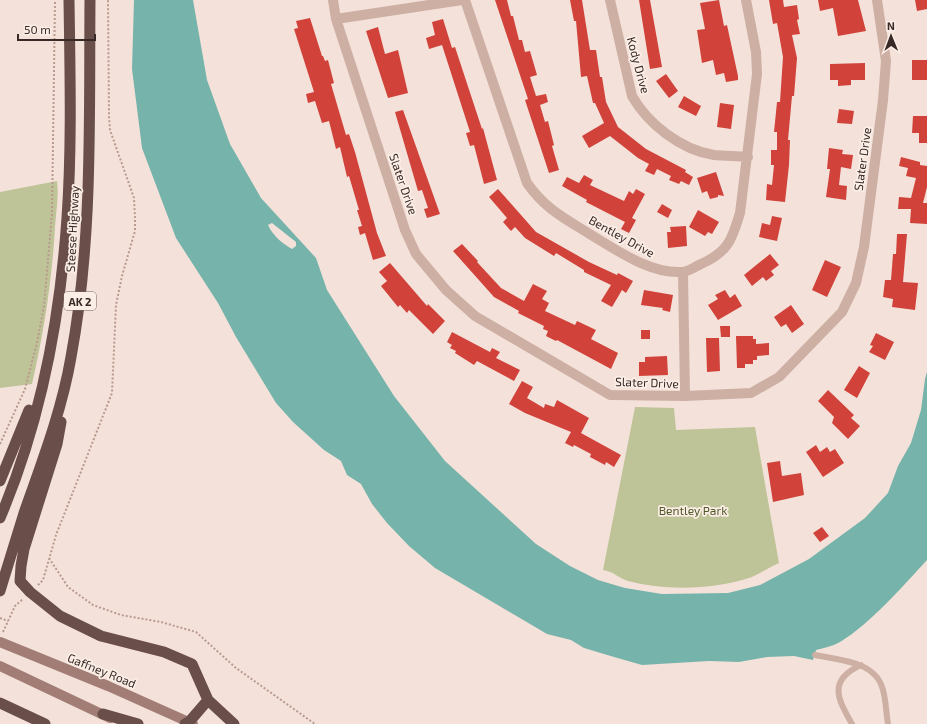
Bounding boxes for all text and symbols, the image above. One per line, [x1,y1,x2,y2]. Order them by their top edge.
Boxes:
scale bar [18,16,95,42]
north arrow [871,16,911,56]
text: N [887,19,895,32]
text: 50 m [24,22,51,36]
street label: Kody Drive [625,35,653,95]
street label: Slater Drive [851,127,873,191]
street label: Slater Drive [387,152,421,216]
street label: Steese Highway [63,185,81,273]
street label: Bentley Drive [587,212,657,260]
road number: AK 2 [64,292,96,310]
street label: Slater Drive [615,374,679,390]
park label: Bentley Park [659,503,727,517]
street label: Gaffney Road [66,650,138,690]

